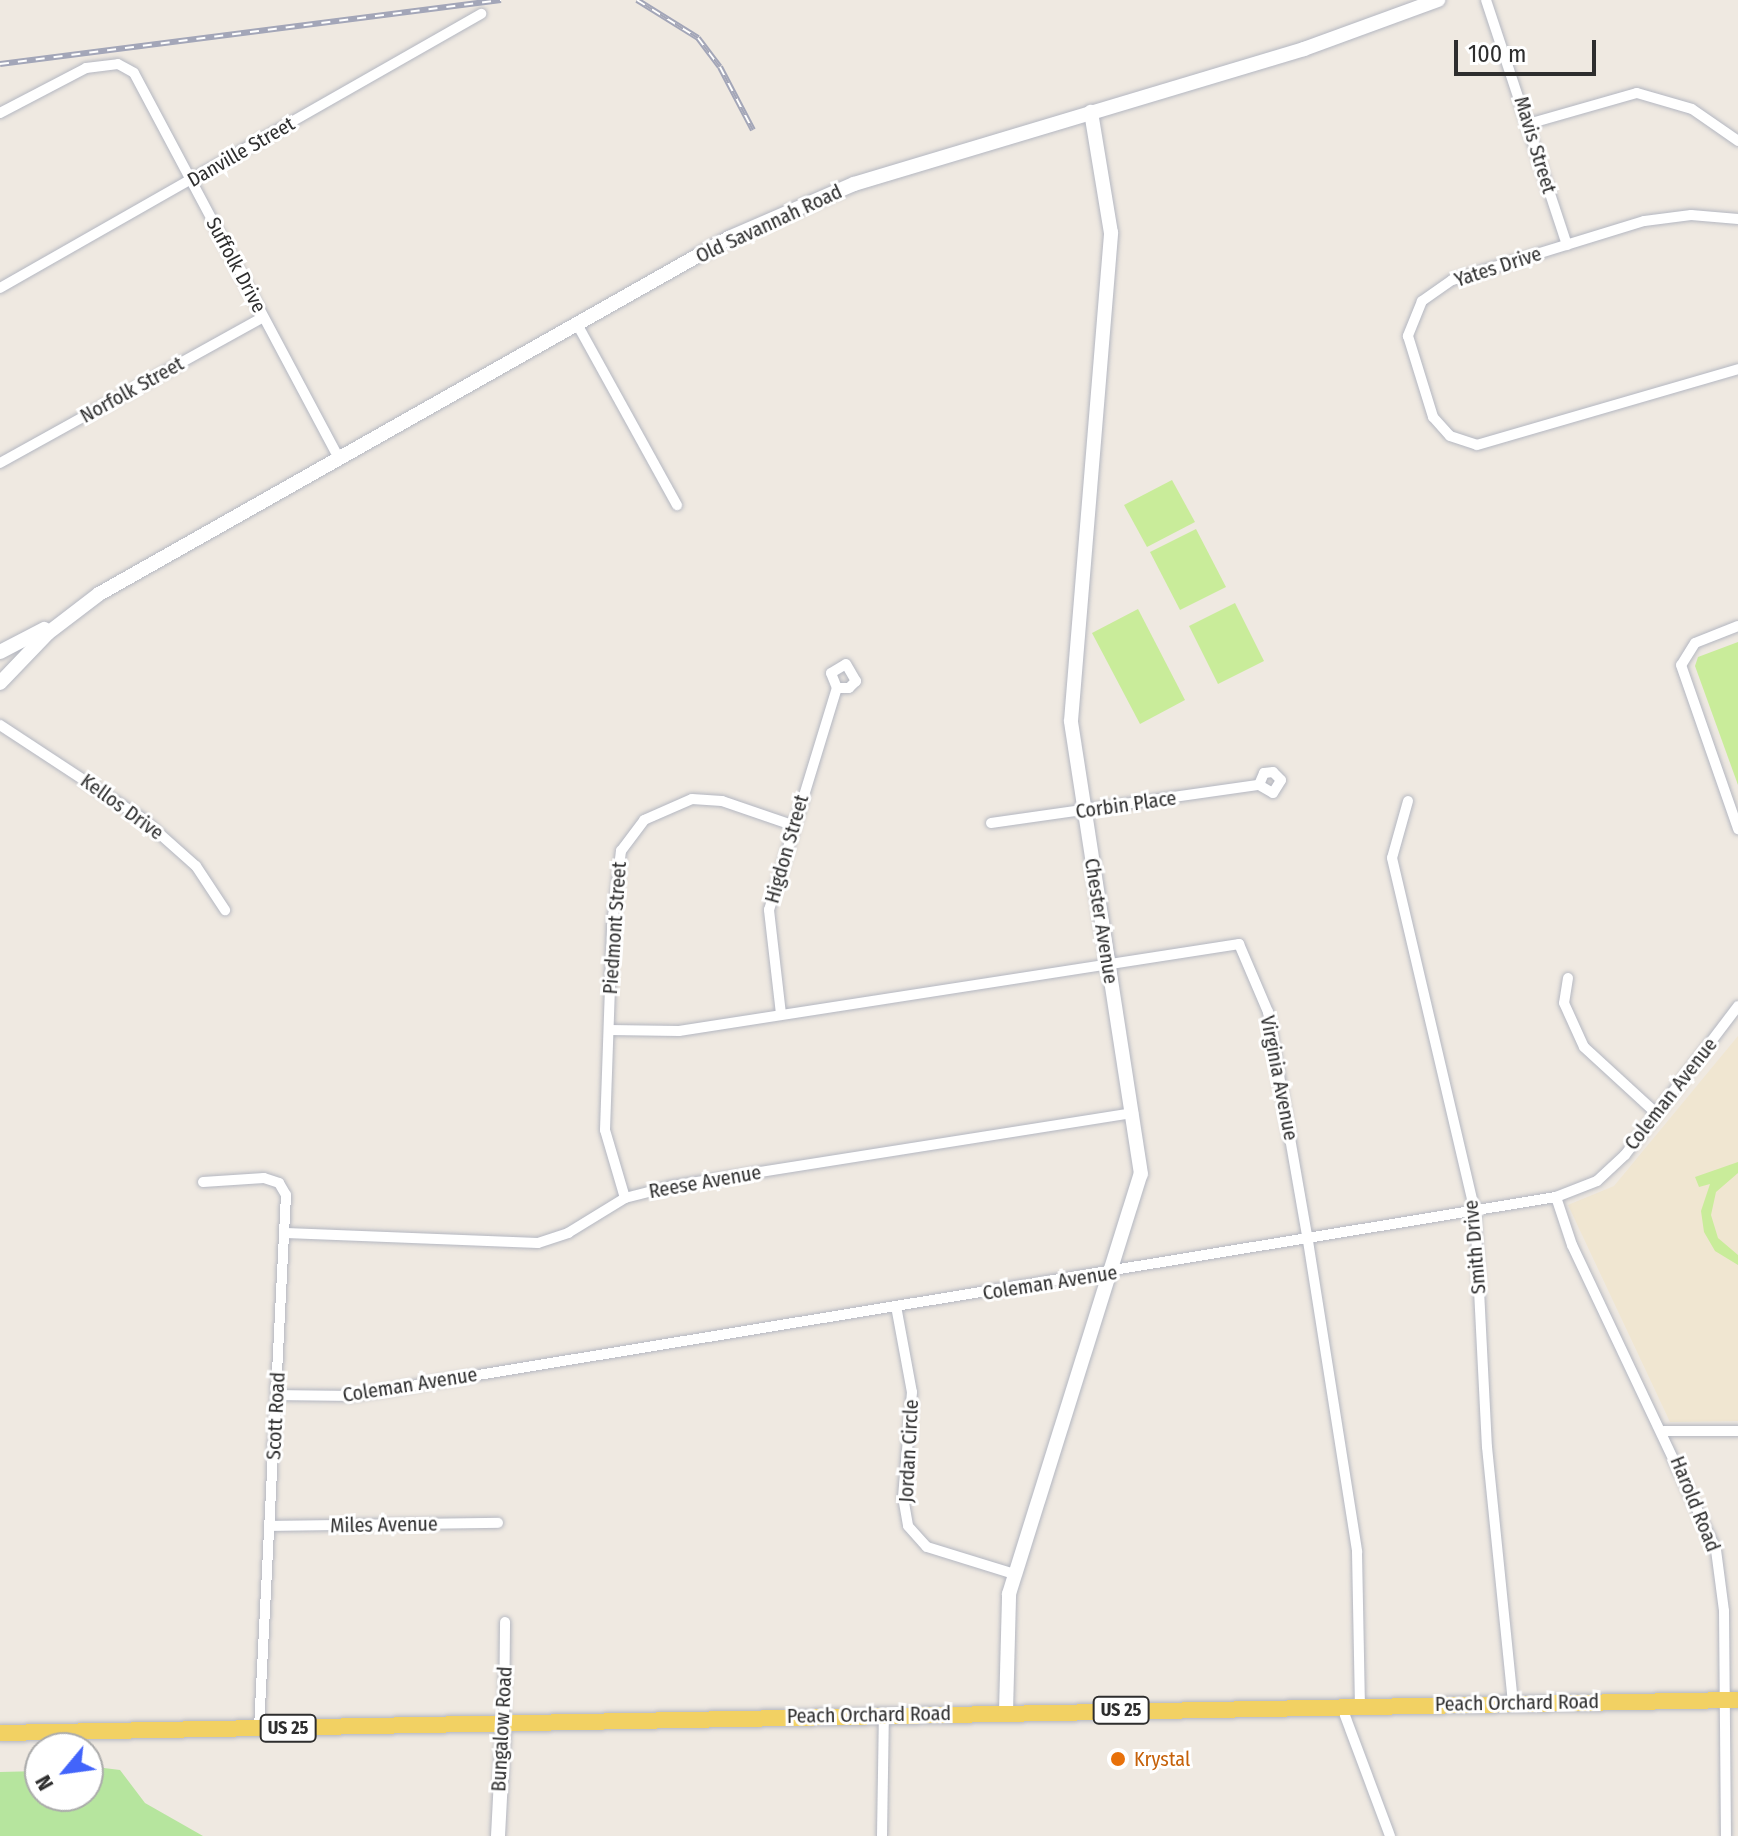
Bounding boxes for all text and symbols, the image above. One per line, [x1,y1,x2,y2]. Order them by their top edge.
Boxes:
scale bar [1458,24,1600,74]
text: 100 m [1468,40,1526,68]
street label: Mavis Street [1509,94,1561,196]
street label: Danville Street [183,112,299,192]
street label: Old Savannah Road [692,180,846,268]
street label: Suffolk Drive [201,213,271,317]
street label: Yates Drive [1452,242,1544,292]
street label: Norfolk Street [76,352,188,428]
street label: Kellos Drive [76,769,168,845]
street label: Corbin Place [1074,786,1178,824]
street label: Higdon Street [760,792,814,906]
street label: Chester Avenue [1079,856,1123,986]
street label: Piedmont Street [598,861,632,995]
street label: Virginia Avenue [1255,1014,1303,1142]
street label: Coleman Avenue [1620,1033,1722,1155]
street label: Reese Avenue [647,1160,763,1204]
street label: Smith Drive [1459,1199,1491,1295]
street label: Coleman Avenue [981,1261,1119,1305]
street label: Coleman Avenue [341,1363,479,1407]
street label: Scott Road [262,1372,290,1460]
street label: Jordan Circle [894,1399,924,1503]
street label: Harold Road [1665,1453,1725,1555]
street label: Miles Avenue [330,1512,438,1538]
street label: Bungalow Road [487,1666,517,1792]
street label: Peach Orchard Road [1435,1690,1599,1716]
road number: US 25 [1091,1696,1151,1724]
street label: Peach Orchard Road [787,1702,951,1728]
road number: US 25 [258,1714,318,1742]
north arrow [24,1732,104,1812]
place label: Krystal [1134,1747,1190,1771]
marker: Krystal [1109,1750,1127,1768]
text: N [29,1771,59,1795]

